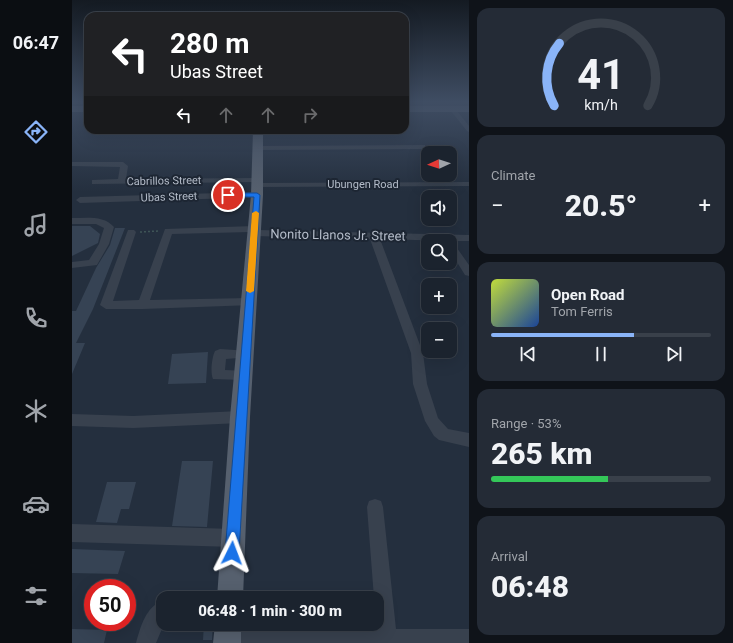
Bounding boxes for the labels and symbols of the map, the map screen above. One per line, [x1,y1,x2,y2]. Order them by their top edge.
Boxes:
north arrow [421,146,457,182]
street label: Cabrillos Street [127,174,202,188]
pin [211,178,245,212]
street label: Ubungen Road [327,178,399,191]
street label: Ubas Street [140,190,198,204]
street label: Nonito Llanos Jr. Street [270,226,406,244]
position arrow [211,532,253,574]
speed limit sign: 50 [84,579,136,631]

